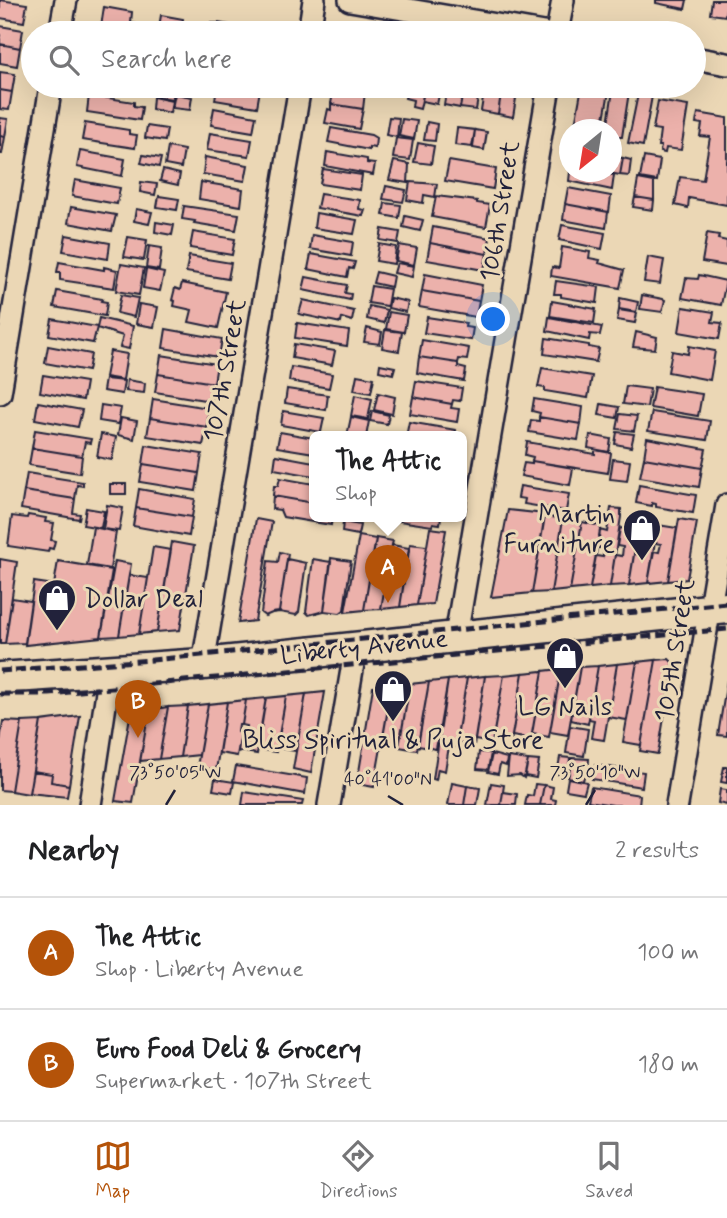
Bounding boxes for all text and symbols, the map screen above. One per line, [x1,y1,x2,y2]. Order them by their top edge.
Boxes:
search box [21,21,706,98]
icon: search [45,41,83,79]
text: Search here [101,43,232,77]
north arrow [559,119,622,182]
street label: 106th Street [473,138,529,284]
street label: 107th Street [197,296,255,444]
your location [476,302,510,336]
popup [309,431,467,522]
text: The Attic [335,445,441,479]
text: Shop [335,479,377,509]
place label: Martin Furniture [503,498,615,562]
shop icon: Martin Furniture [621,507,663,562]
pin: A [365,545,411,603]
street label: 105th Street [648,576,704,724]
shop icon: Dollar Deal [36,577,78,632]
place label: Dollar Deal [84,583,203,617]
street label: Liberty Avenue [279,622,450,674]
shop icon: LG Nails [544,635,586,690]
shop icon: Bliss Spiritual & Puja Store [372,668,414,723]
pin: B [115,680,161,738]
place label: LG Nails [518,691,612,725]
place label: Bliss Spiritual & Puja Store [243,724,544,758]
text: 73°50'05"W [129,761,221,785]
text: 73°50'10"W [550,761,640,785]
text: 40°41'00"N [344,768,432,792]
text: Nearby [28,831,119,870]
text: 2 results [615,836,699,866]
text: The Attic [95,921,201,955]
text: A [43,938,59,968]
text: 100 m [637,938,699,968]
text: Shop · Liberty Avenue [95,955,304,985]
text: Euro Food Deli & Grocery [95,1033,361,1067]
text: B [44,1050,58,1080]
text: 180 m [638,1050,699,1080]
text: Supermarket · 107th Street [95,1067,372,1097]
tab: Map [94,1137,132,1204]
tab: Directions [319,1137,398,1204]
tab: Saved [585,1137,633,1204]

